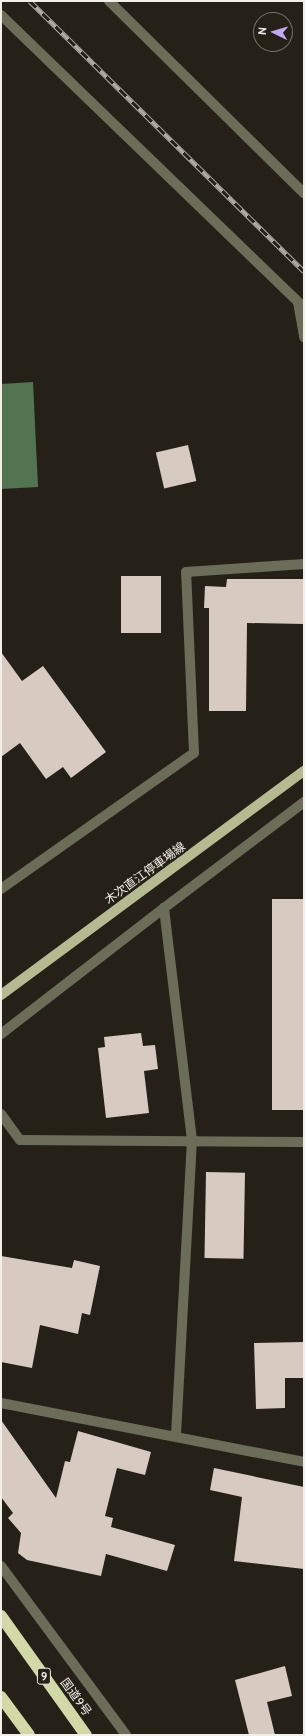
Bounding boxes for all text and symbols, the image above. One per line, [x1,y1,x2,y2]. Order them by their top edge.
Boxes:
north arrow [253,12,293,52]
text: N [255,27,269,36]
street label: 木次直江停車場線 [102,839,188,907]
road number: 9 [36,1667,52,1685]
street label: 国道9号 [58,1675,94,1719]

